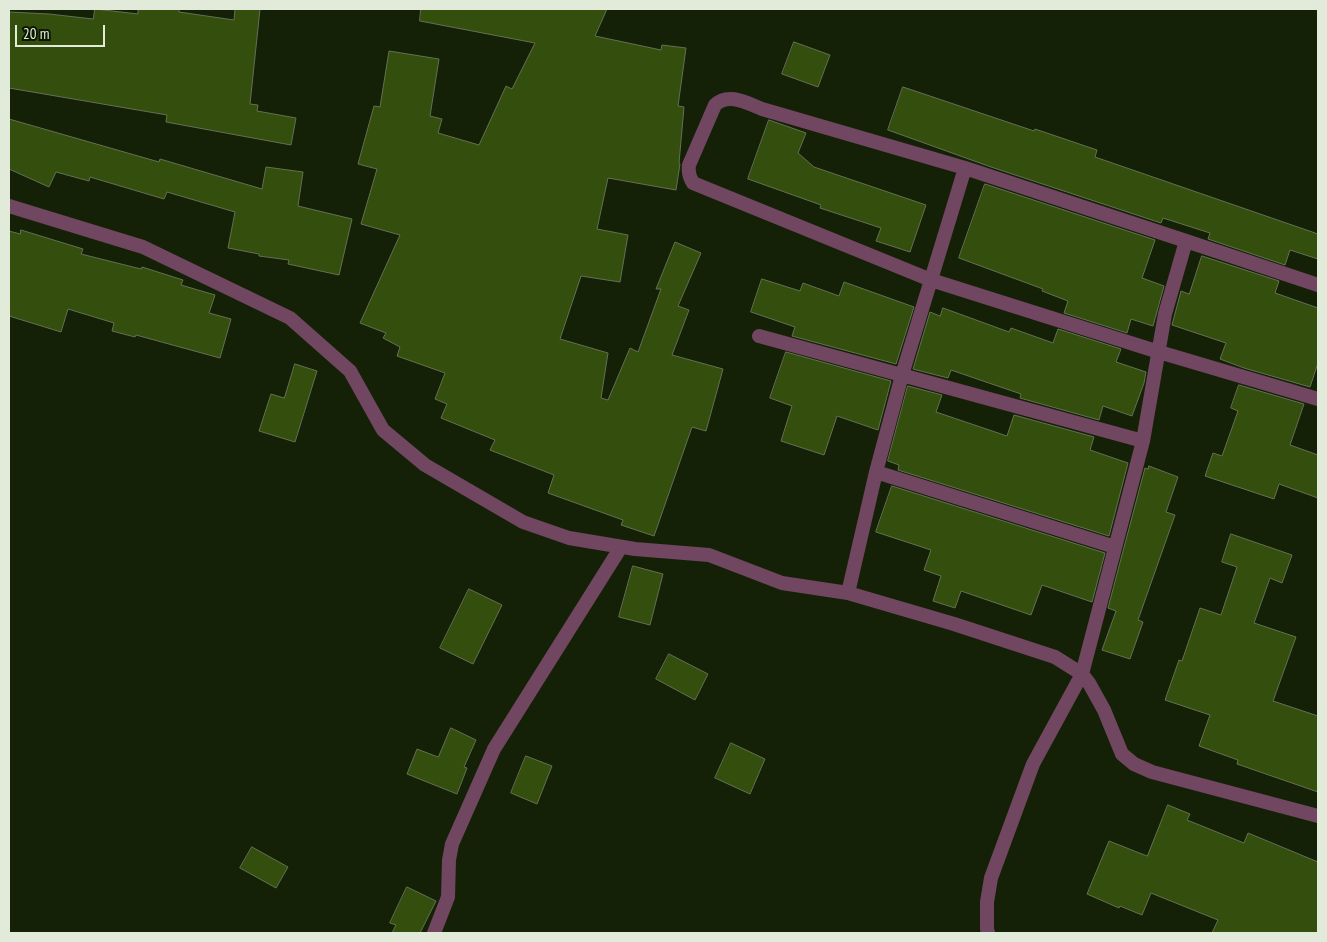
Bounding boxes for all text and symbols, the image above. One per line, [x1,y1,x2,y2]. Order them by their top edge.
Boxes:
scale bar [18,15,108,47]
text: 20 m [23,24,49,43]

